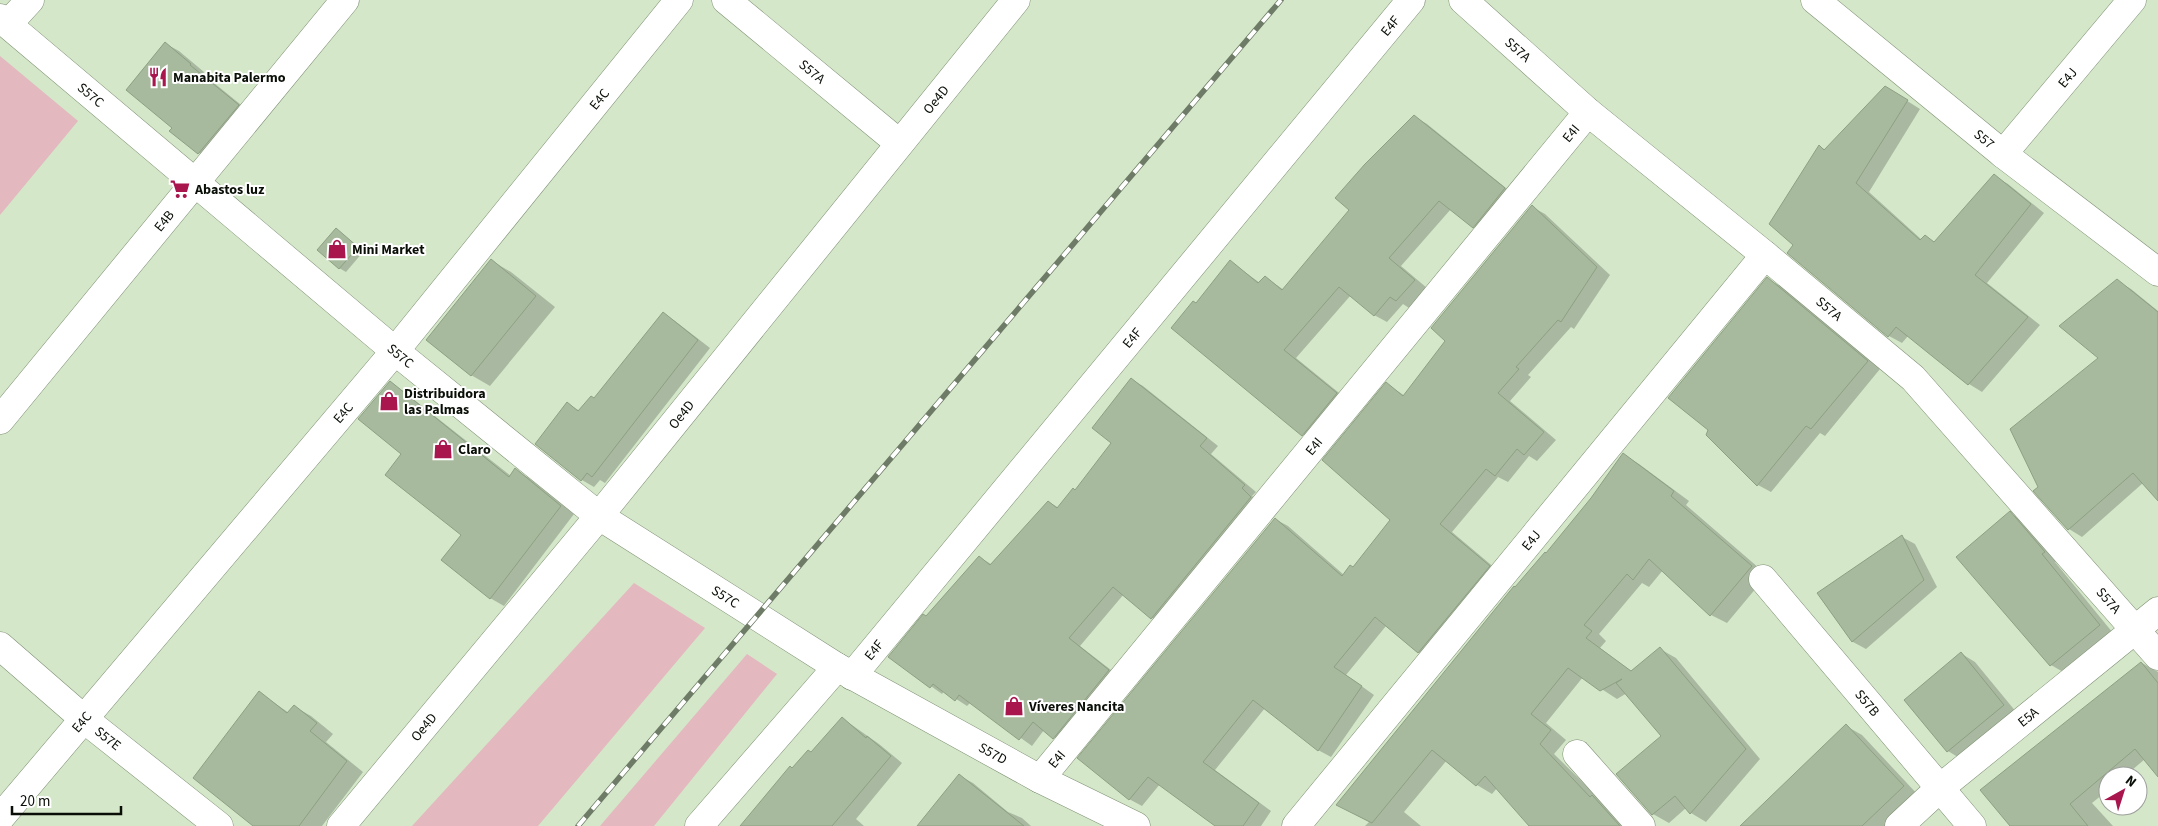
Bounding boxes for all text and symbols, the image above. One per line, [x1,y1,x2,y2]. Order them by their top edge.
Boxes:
street label: E4F [1376,12,1405,41]
street label: S57A [1500,33,1535,68]
street label: S57A [794,55,830,89]
street label: E4J [2054,63,2082,92]
restaurant icon: Manabita Palermo [147,66,169,88]
place label: Manabita Palermo [173,68,286,88]
street label: S57C [73,78,108,113]
street label: Oe4D [919,81,954,119]
street label: E4C [585,84,615,114]
street label: E4I [1558,120,1585,147]
street label: S57 [1969,125,1998,154]
supermarket icon: Abastos luz [169,178,191,200]
place label: Abastos luz [194,180,265,200]
street label: E4B [150,206,179,236]
shop icon: Mini Market [326,238,348,260]
place label: Mini Market [352,240,425,260]
street label: S57A [1811,292,1847,326]
street label: E4F [1118,324,1147,353]
street label: S57C [382,339,418,373]
place label: Distribuidora las Palmas [404,384,486,420]
shop icon: Distribuidora las Palmas [378,390,400,412]
street label: Oe4D [664,396,700,434]
street label: E4C [329,398,359,428]
street label: E4I [1301,433,1328,460]
shop icon: Claro [432,438,454,460]
place label: Claro [458,440,491,460]
street label: E4J [1517,526,1546,555]
street label: S57C [707,581,743,614]
street label: S57A [2091,583,2125,619]
street label: E4F [860,636,889,665]
street label: S57B [1850,686,1884,721]
shop icon: Víveres Nancita [1003,695,1025,717]
place label: Víveres Nancita [1028,697,1124,717]
street label: E5A [2014,703,2044,732]
street label: E4C [67,707,97,737]
street label: Oe4D [406,709,442,746]
street label: S57E [90,722,125,756]
street label: S57D [974,738,1010,770]
street label: E4I [1044,746,1071,773]
north arrow [2098,766,2148,816]
text: N [2121,771,2140,792]
scale bar [12,784,121,816]
text: 20 m [20,791,50,812]

